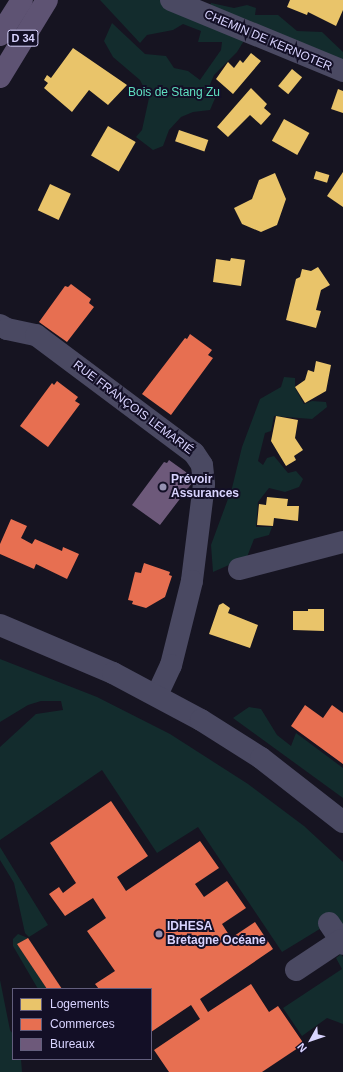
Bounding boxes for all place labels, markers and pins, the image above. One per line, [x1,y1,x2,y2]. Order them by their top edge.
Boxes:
place label: Prévoir Assurances [171,473,239,501]
marker: Prévoir Assurances [158,482,168,492]
place label: IDHESA Bretagne Océane [167,920,266,948]
marker: IDHESA Bretagne Océane [154,929,164,939]

